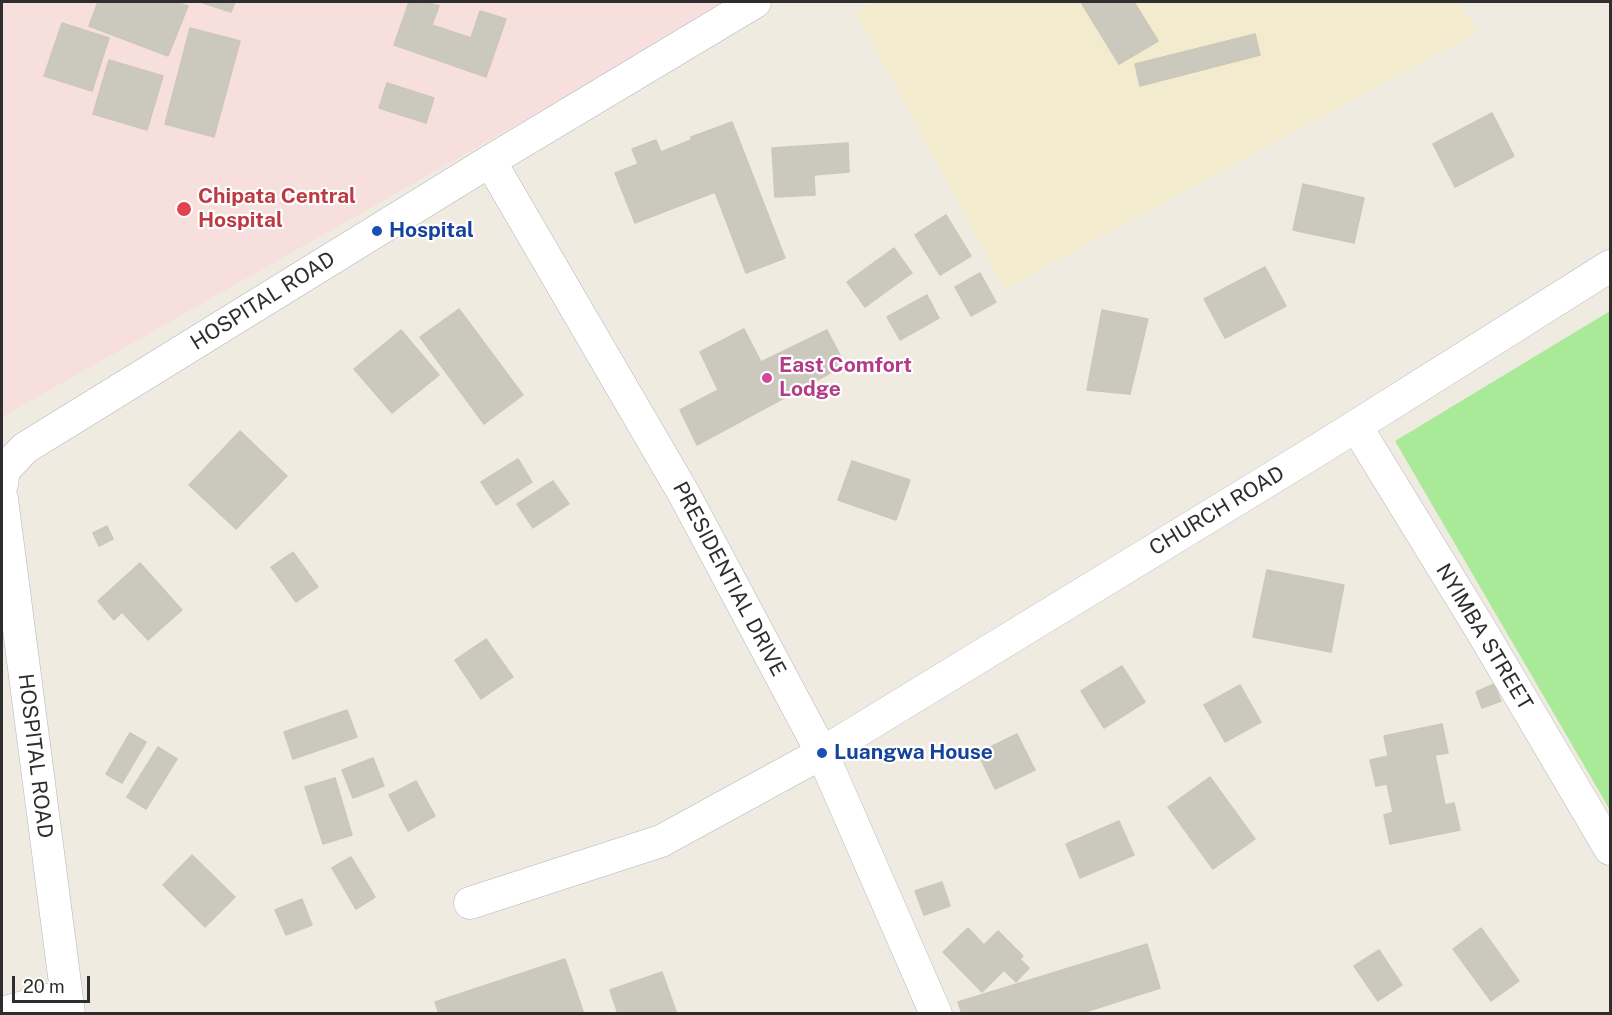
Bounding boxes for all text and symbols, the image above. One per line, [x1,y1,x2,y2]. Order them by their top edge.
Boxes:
place label: Chipata Central Hospital [198,184,356,234]
marker: Chipata Central Hospital [175,200,193,218]
place label: Hospital [389,218,474,244]
marker: Hospital [370,224,384,238]
street label: HOSPITAL ROAD [186,246,340,356]
place label: East Comfort Lodge [779,353,912,403]
marker: East Comfort Lodge [760,371,774,385]
street label: CHURCH ROAD [1145,461,1289,561]
street label: PRESIDENTIAL DRIVE [667,477,791,681]
street label: NYIMBA STREET [1430,559,1538,715]
street label: HOSPITAL ROAD [12,672,58,840]
place label: Luangwa House [834,740,993,766]
marker: Luangwa House [815,746,829,760]
scale bar [15,964,93,1002]
text: 20 m [23,976,65,997]

